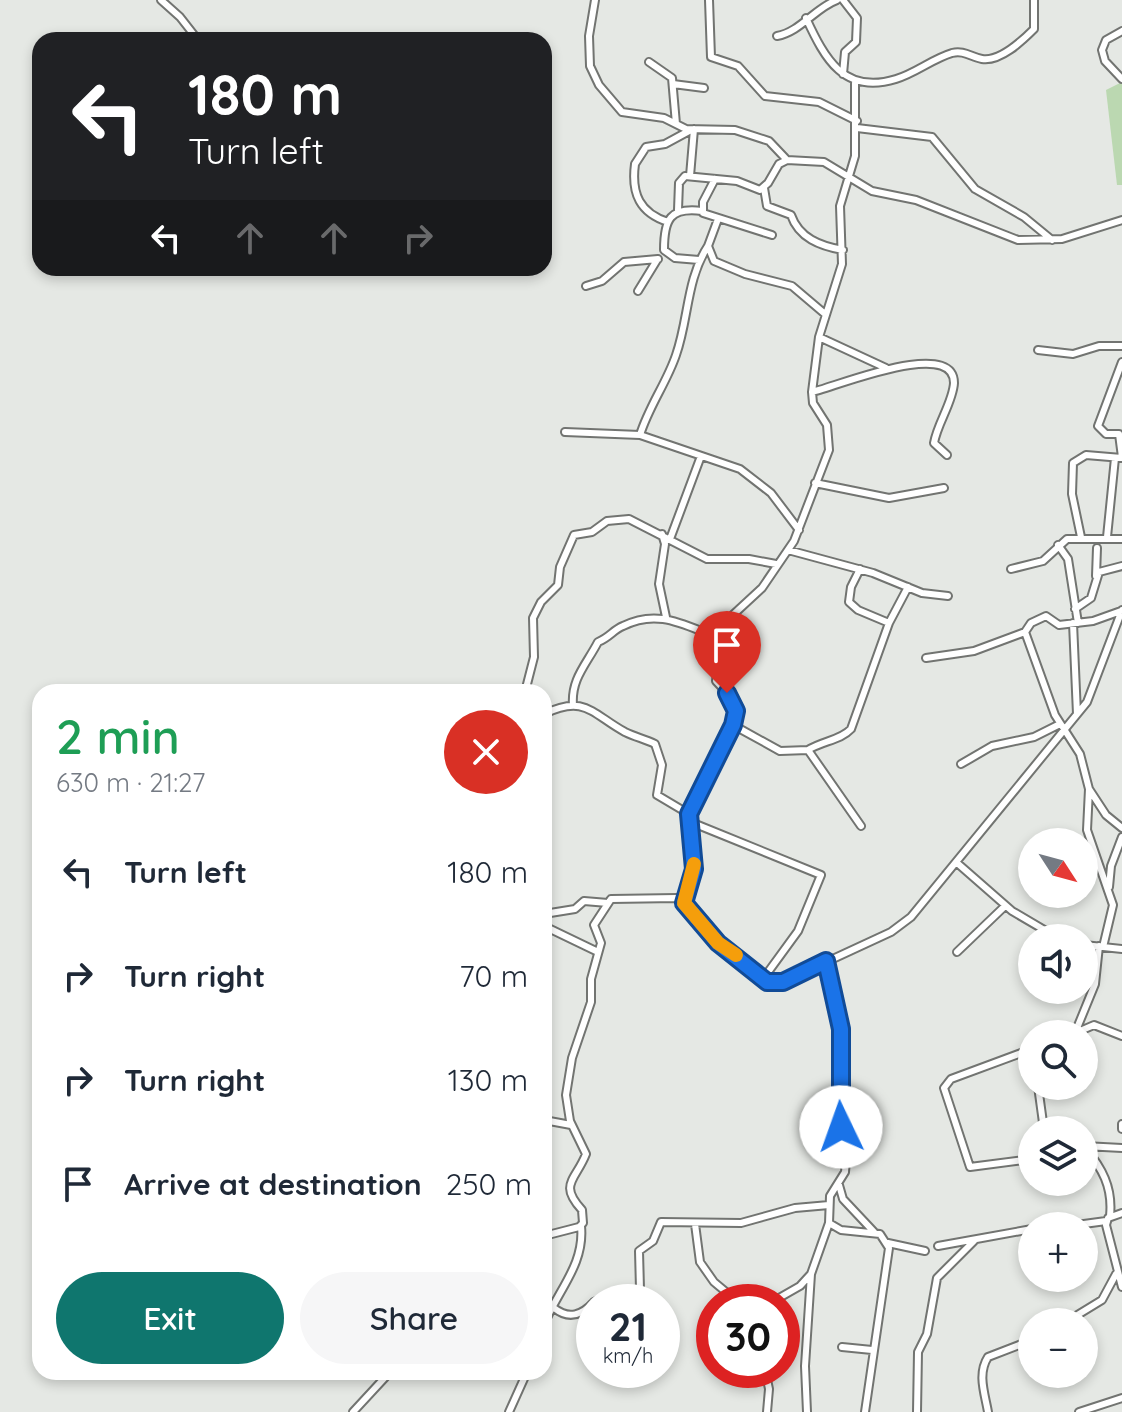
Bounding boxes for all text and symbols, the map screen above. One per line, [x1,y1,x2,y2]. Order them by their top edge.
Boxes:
text: 180 m [188,59,342,129]
icon: left [56,64,160,168]
text: Turn left [188,128,324,173]
icon: left [144,216,188,260]
icon: ahead [228,216,272,260]
icon: ahead [312,216,356,260]
icon: right [396,216,440,260]
pin [693,611,761,693]
icon: arrive [705,623,749,667]
text: 2 min [56,706,180,766]
button: close [444,710,528,794]
text: 630 m · 21:27 [56,766,205,799]
north arrow [1018,828,1098,908]
map controls [1018,828,1098,1388]
icon: left [56,850,100,894]
text: Turn left [124,853,247,891]
text: 180 m [447,853,528,891]
button: sound [1018,924,1098,1004]
icon: right [56,954,100,998]
text: Turn right [124,957,265,995]
text: 70 m [459,957,528,995]
button: search [1018,1020,1098,1100]
icon: right [56,1058,100,1102]
text: Turn right [124,1061,265,1099]
text: 130 m [448,1061,528,1099]
position arrow [799,1085,883,1169]
button: layers [1018,1116,1098,1196]
icon: arrive [56,1162,100,1206]
text: Arrive at destination [124,1165,422,1203]
text: 250 m [446,1165,532,1203]
button: + [1018,1212,1098,1292]
button: Exit [56,1272,284,1364]
button: Share [300,1272,528,1364]
speed limit sign: 30 [696,1284,800,1388]
text: 21 [609,1301,647,1351]
button: − [1018,1308,1098,1388]
text: km/h [603,1343,653,1368]

